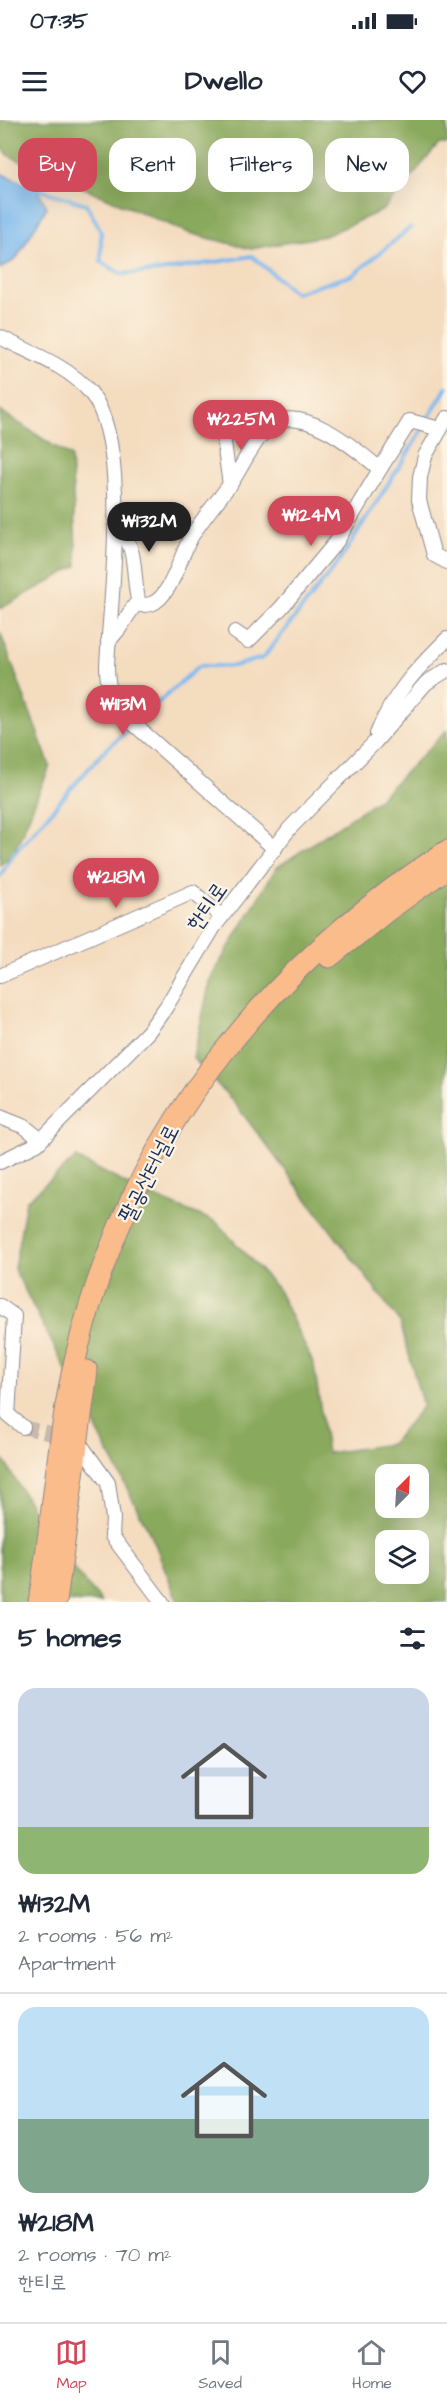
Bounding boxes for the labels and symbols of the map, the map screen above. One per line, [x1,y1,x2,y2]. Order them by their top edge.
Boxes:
pin: ₩225M [199,400,283,451]
pin: ₩124M [269,496,353,547]
pin: ₩132M [107,502,191,553]
pin: ₩113M [81,685,165,736]
pin: ₩218M [74,858,158,909]
street label: 한티로 [179,876,235,938]
street label: 팔공산터널로 [111,1119,187,1228]
north arrow [375,1464,429,1518]

